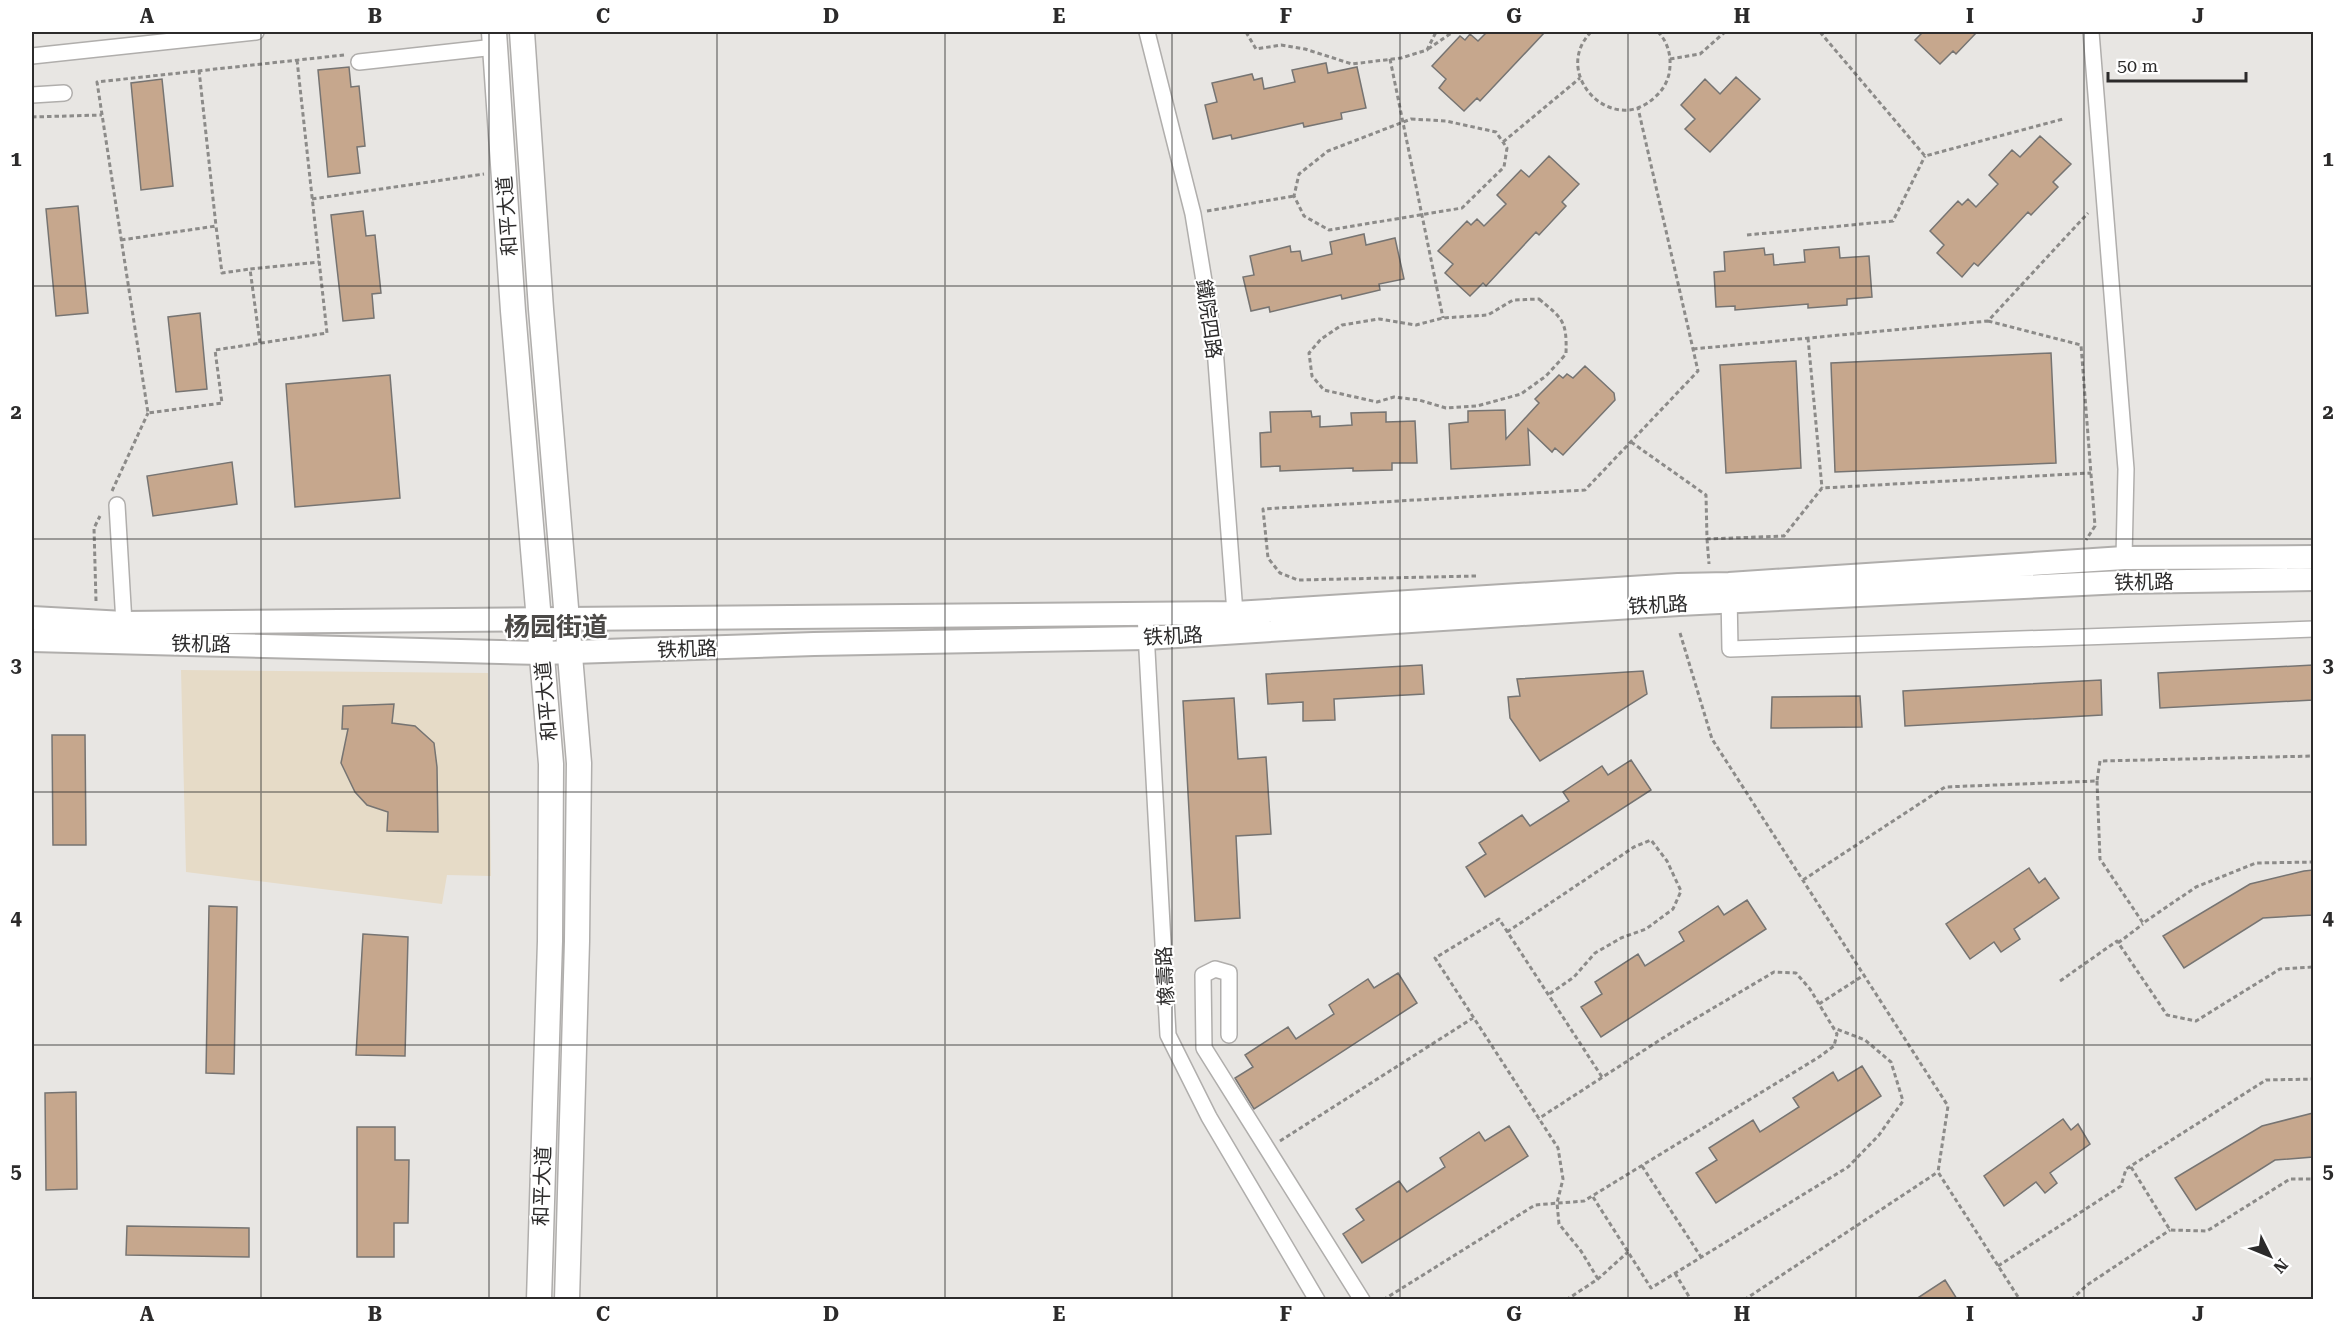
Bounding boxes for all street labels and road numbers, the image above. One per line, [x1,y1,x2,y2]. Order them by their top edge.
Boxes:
street label: 和平大道 [492,175,522,257]
street label: 鐵院四路 [1192,278,1226,360]
street label: 铁机路 [2114,569,2174,595]
street label: 铁机路 [1627,591,1689,619]
street label: 铁机路 [1142,622,1204,650]
street label: 铁机路 [171,631,231,657]
street label: 铁机路 [657,636,717,662]
street label: 和平大道 [531,660,561,742]
street label: 橡壽路 [1151,945,1179,1007]
street label: 和平大道 [529,1146,555,1226]

